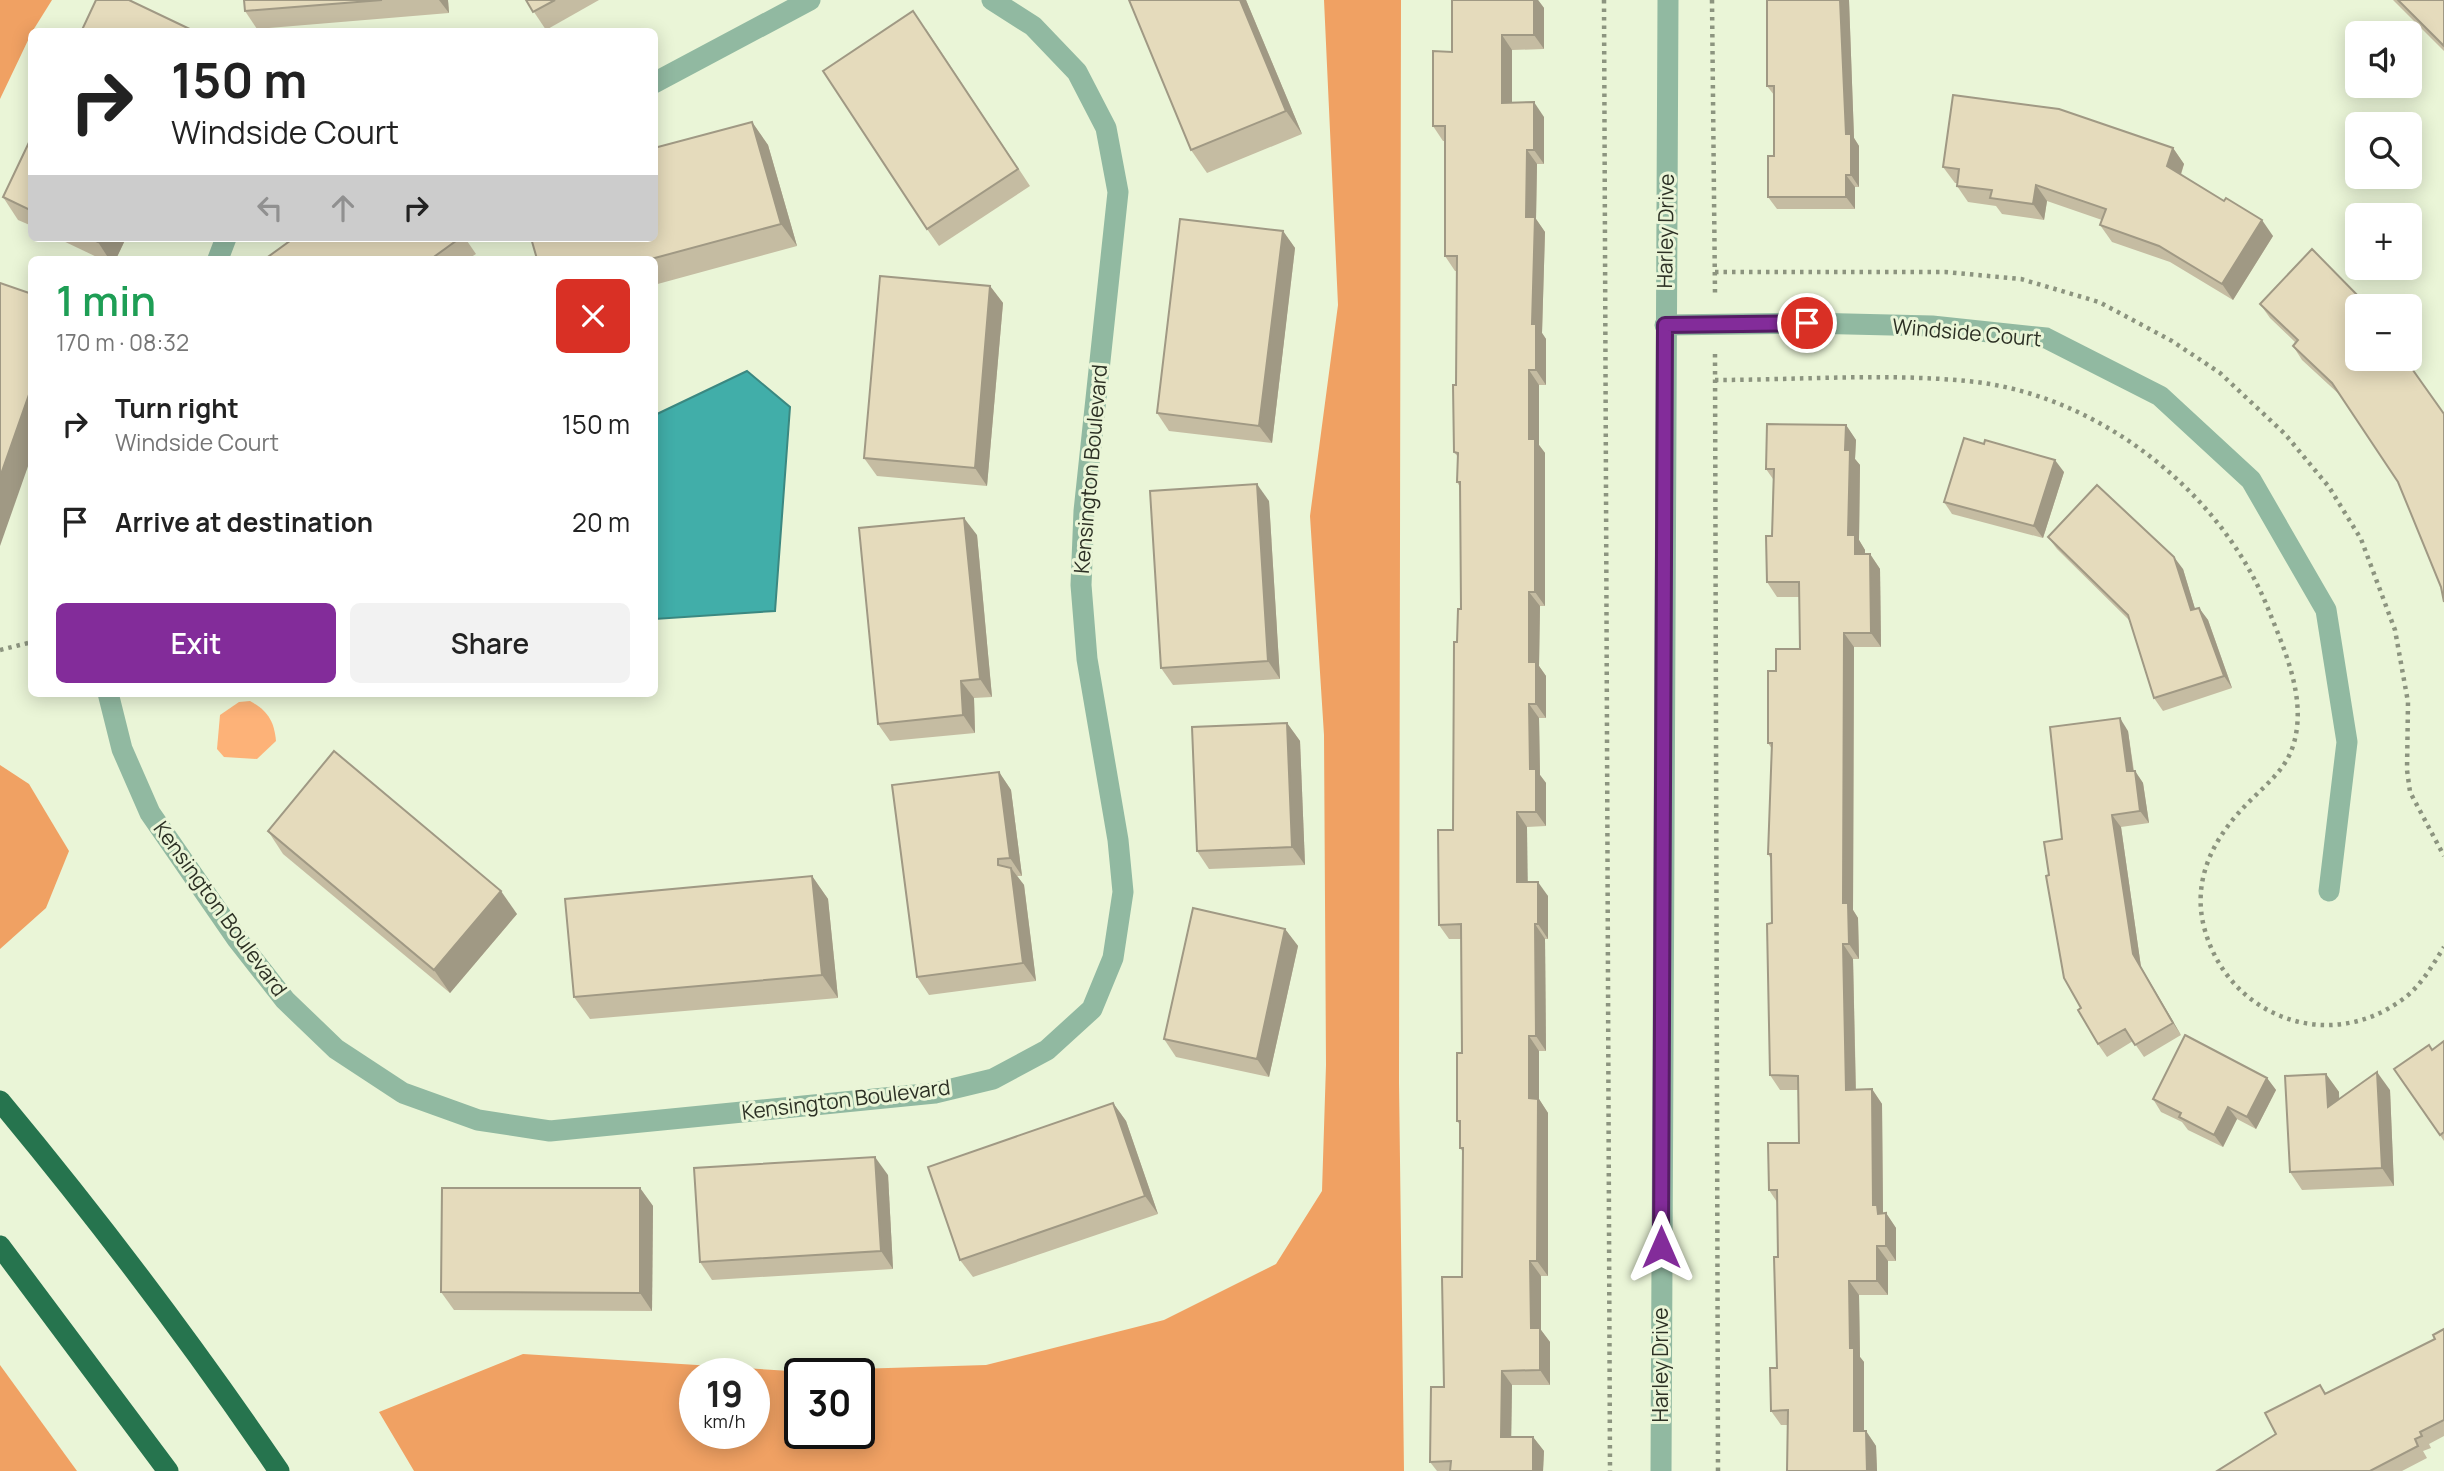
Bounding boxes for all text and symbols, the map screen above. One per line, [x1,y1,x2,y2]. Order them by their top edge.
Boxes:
map controls [2345,21,2422,371]
button: sound [2345,21,2422,98]
text: 150 m [171,46,307,113]
icon: right [56,56,147,147]
text: Windside Court [171,110,399,154]
button: search [2345,112,2422,189]
street label: Harley Drive [1650,173,1680,289]
icon: left [251,189,289,227]
icon: ahead [324,189,362,227]
icon: right [397,189,435,227]
button: + [2345,203,2422,280]
text: 1 min [56,271,156,329]
button: close [556,279,630,353]
pin [1777,293,1837,353]
button: − [2345,294,2422,371]
icon: arrive [1788,304,1826,342]
street label: Windside Court [1891,312,2043,352]
text: 170 m · 08:32 [56,326,189,358]
street label: Kensington Boulevard [1067,363,1113,575]
text: Turn right [115,390,239,426]
icon: right [56,405,94,443]
text: 150 m [562,406,630,442]
text: Windside Court [115,426,279,458]
icon: arrive [56,503,94,541]
text: Arrive at destination [115,504,373,540]
text: 20 m [572,504,630,540]
button: Exit [56,603,336,683]
button: Share [350,603,630,683]
street label: Kensington Boulevard [148,815,294,1002]
street label: Kensington Boulevard [740,1072,952,1126]
position arrow [1624,1210,1698,1284]
street label: Harley Drive [1646,1308,1674,1422]
speed limit sign: 30 [784,1358,875,1449]
text: 19 [706,1370,743,1418]
text: km/h [704,1409,745,1433]

